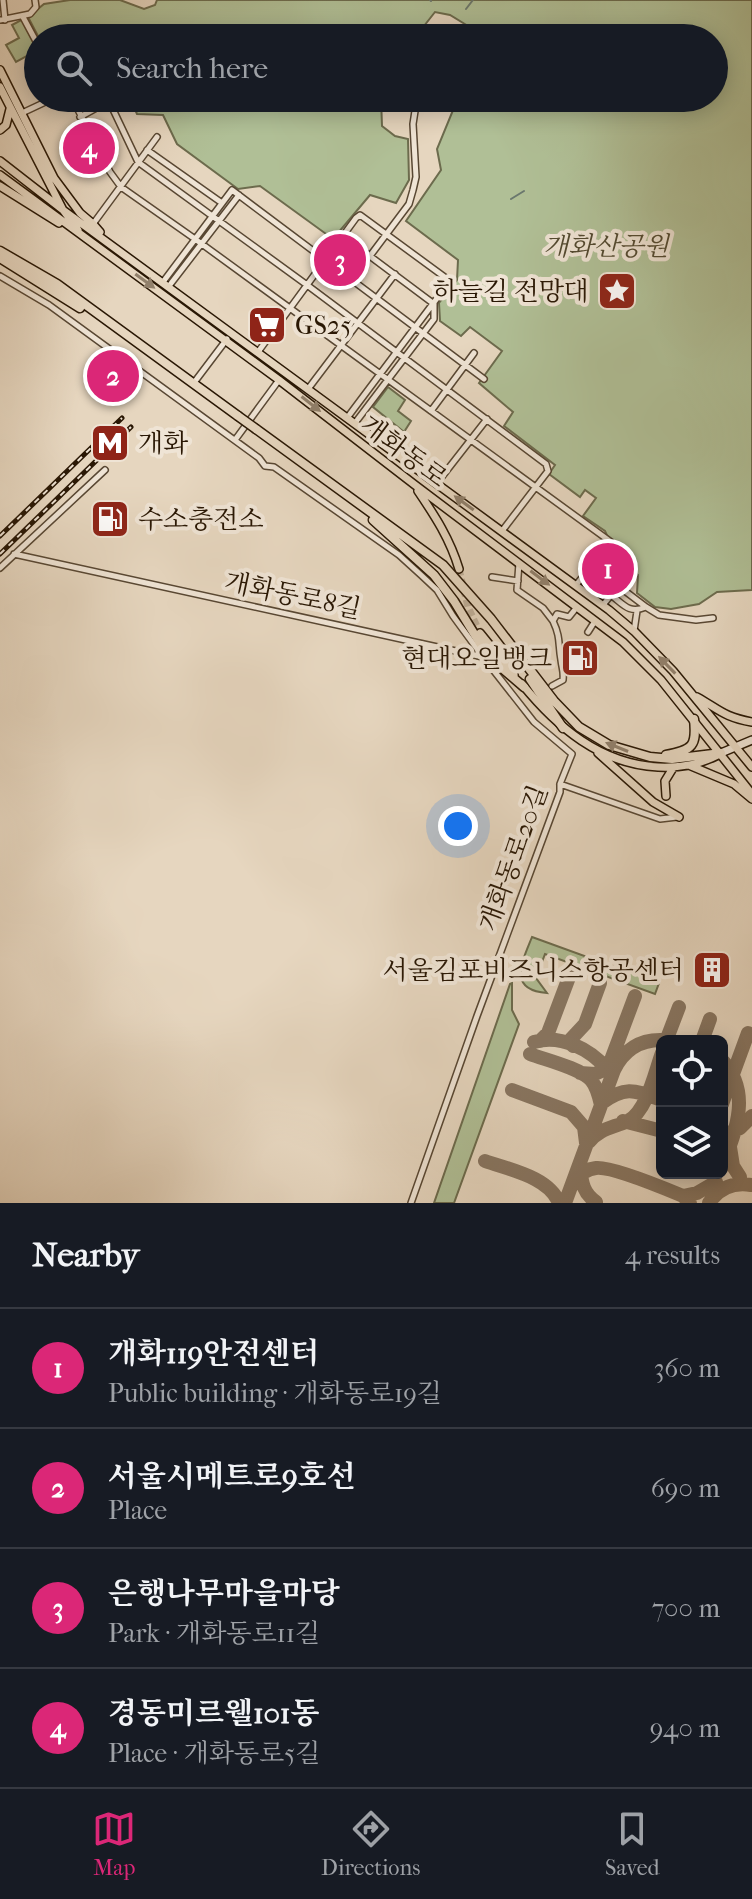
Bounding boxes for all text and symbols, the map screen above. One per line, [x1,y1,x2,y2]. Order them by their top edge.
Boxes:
search box [24,24,728,112]
icon: search [52,46,96,90]
text: Search here [116,51,268,86]
pin: 4 [63,118,115,178]
pin: 3 [314,230,366,290]
park label: 개화산공원 [543,231,671,262]
place icon: 하늘길 전망대 [596,270,638,312]
one-way arrow [134,273,155,288]
place label: 하늘길 전망대 [433,276,589,307]
supermarket icon: GS25 [246,304,288,346]
place label: GS25 [295,310,351,341]
pin: 2 [87,346,139,406]
one-way arrow [301,396,321,412]
street label: 개화동로 [354,409,453,494]
metro station icon: 개화 [89,422,131,464]
place label: 개화 [138,428,189,459]
one-way arrow [454,496,474,512]
fuel station icon: 수소충전소 [89,498,131,540]
place label: 수소충전소 [138,504,264,535]
pin: 1 [582,539,634,599]
street label: 개화동로8길 [222,566,364,625]
one-way arrow [529,570,551,586]
fuel station icon: 현대오일뱅크 [559,637,601,679]
place label: 현대오일뱅크 [401,643,552,674]
one-way arrow [658,656,677,675]
one-way arrow [605,740,629,753]
street label: 개화동로20길 [473,781,554,935]
your location [438,806,478,846]
building icon: 서울김포비즈니스항공센터 [691,949,733,991]
place label: 서울김포비즈니스항공센터 [383,955,684,986]
map controls [656,1035,728,1179]
button: locate [656,1035,728,1107]
button: layers [656,1107,728,1179]
text: Nearby [32,1235,139,1275]
text: 4 results [625,1240,720,1271]
text: 개화119안전센터 [108,1336,319,1371]
text: 1 [53,1353,63,1384]
text: 360 m [654,1353,720,1384]
text: Public building · 개화동로19길 [108,1378,442,1409]
text: 서울시메트로9호선 [108,1459,356,1494]
text: 2 [51,1473,65,1504]
text: 690 m [651,1473,720,1504]
text: Place [108,1495,167,1526]
text: 은행나무마을마당 [108,1576,340,1611]
text: 3 [53,1593,63,1624]
text: 700 m [652,1593,720,1624]
text: Park · 개화동로11길 [108,1618,320,1649]
text: 경동미르웰101동 [108,1696,320,1731]
text: 4 [50,1713,66,1744]
text: 940 m [650,1713,720,1744]
text: Place · 개화동로5길 [108,1738,320,1769]
tab: Map [92,1807,136,1881]
tab: Directions [321,1807,420,1881]
tab: Saved [605,1807,660,1881]

